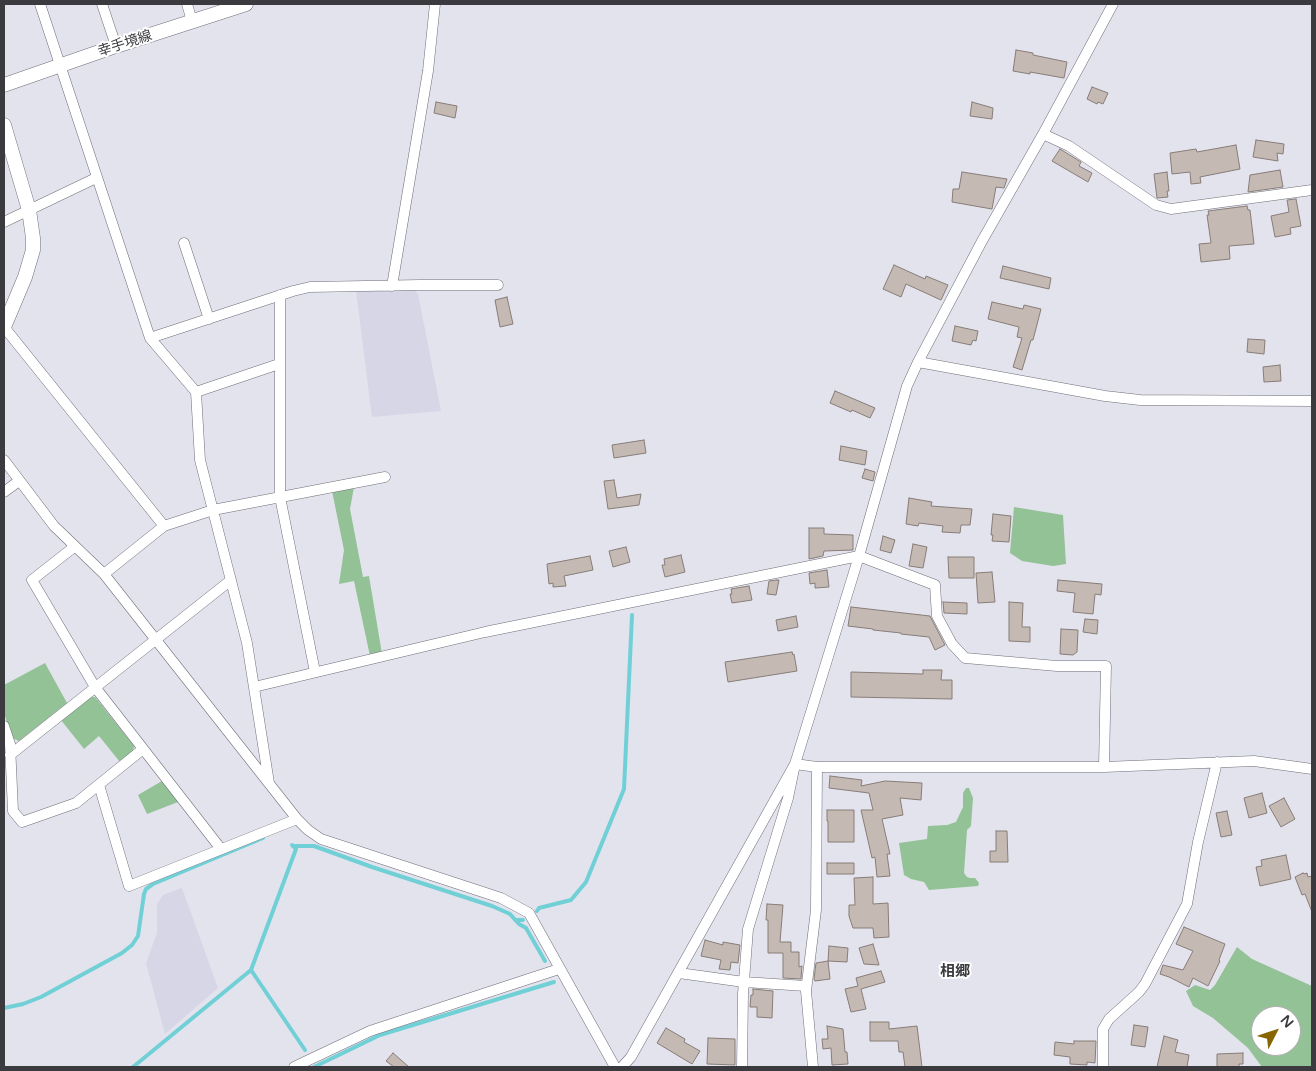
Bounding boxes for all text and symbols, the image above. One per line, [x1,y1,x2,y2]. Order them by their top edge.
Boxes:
street label: 幸手境線 [96,27,154,61]
district label: 相郷 [940,963,970,981]
north arrow [1251,1006,1301,1056]
text: N [1277,1012,1297,1031]

